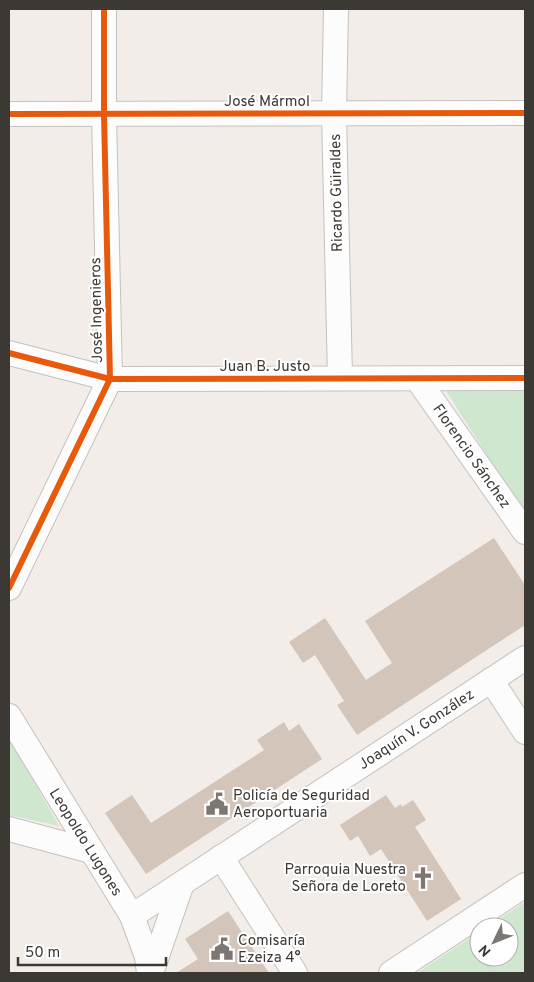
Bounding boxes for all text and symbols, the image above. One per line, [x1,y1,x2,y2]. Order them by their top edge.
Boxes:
street label: José Mármol [224,93,310,112]
street label: Ricardo Güiraldes [327,134,348,252]
street label: José Ingenieros [87,257,108,363]
street label: Juan B. Justo [220,358,310,377]
street label: Florencio Sánchez [428,401,514,513]
street label: Joaquín V. González [355,686,478,775]
street label: Leopoldo Lugones [44,785,125,900]
place label: Policía de Seguridad Aeroportuaria [233,787,370,823]
public building icon: Policía de Seguridad Aeroportuaria [204,791,230,817]
place label: Parroquia Nuestra Señora de Loreto [285,861,406,897]
church icon: Parroquia Nuestra Señora de Loreto [410,865,436,891]
north arrow [469,917,519,967]
place label: Comisaría Ezeiza 4° [238,932,305,968]
scale bar [18,934,165,966]
public building icon: Comisaría Ezeiza 4° [209,936,235,962]
text: N [476,940,495,959]
text: 50 m [25,944,60,963]

